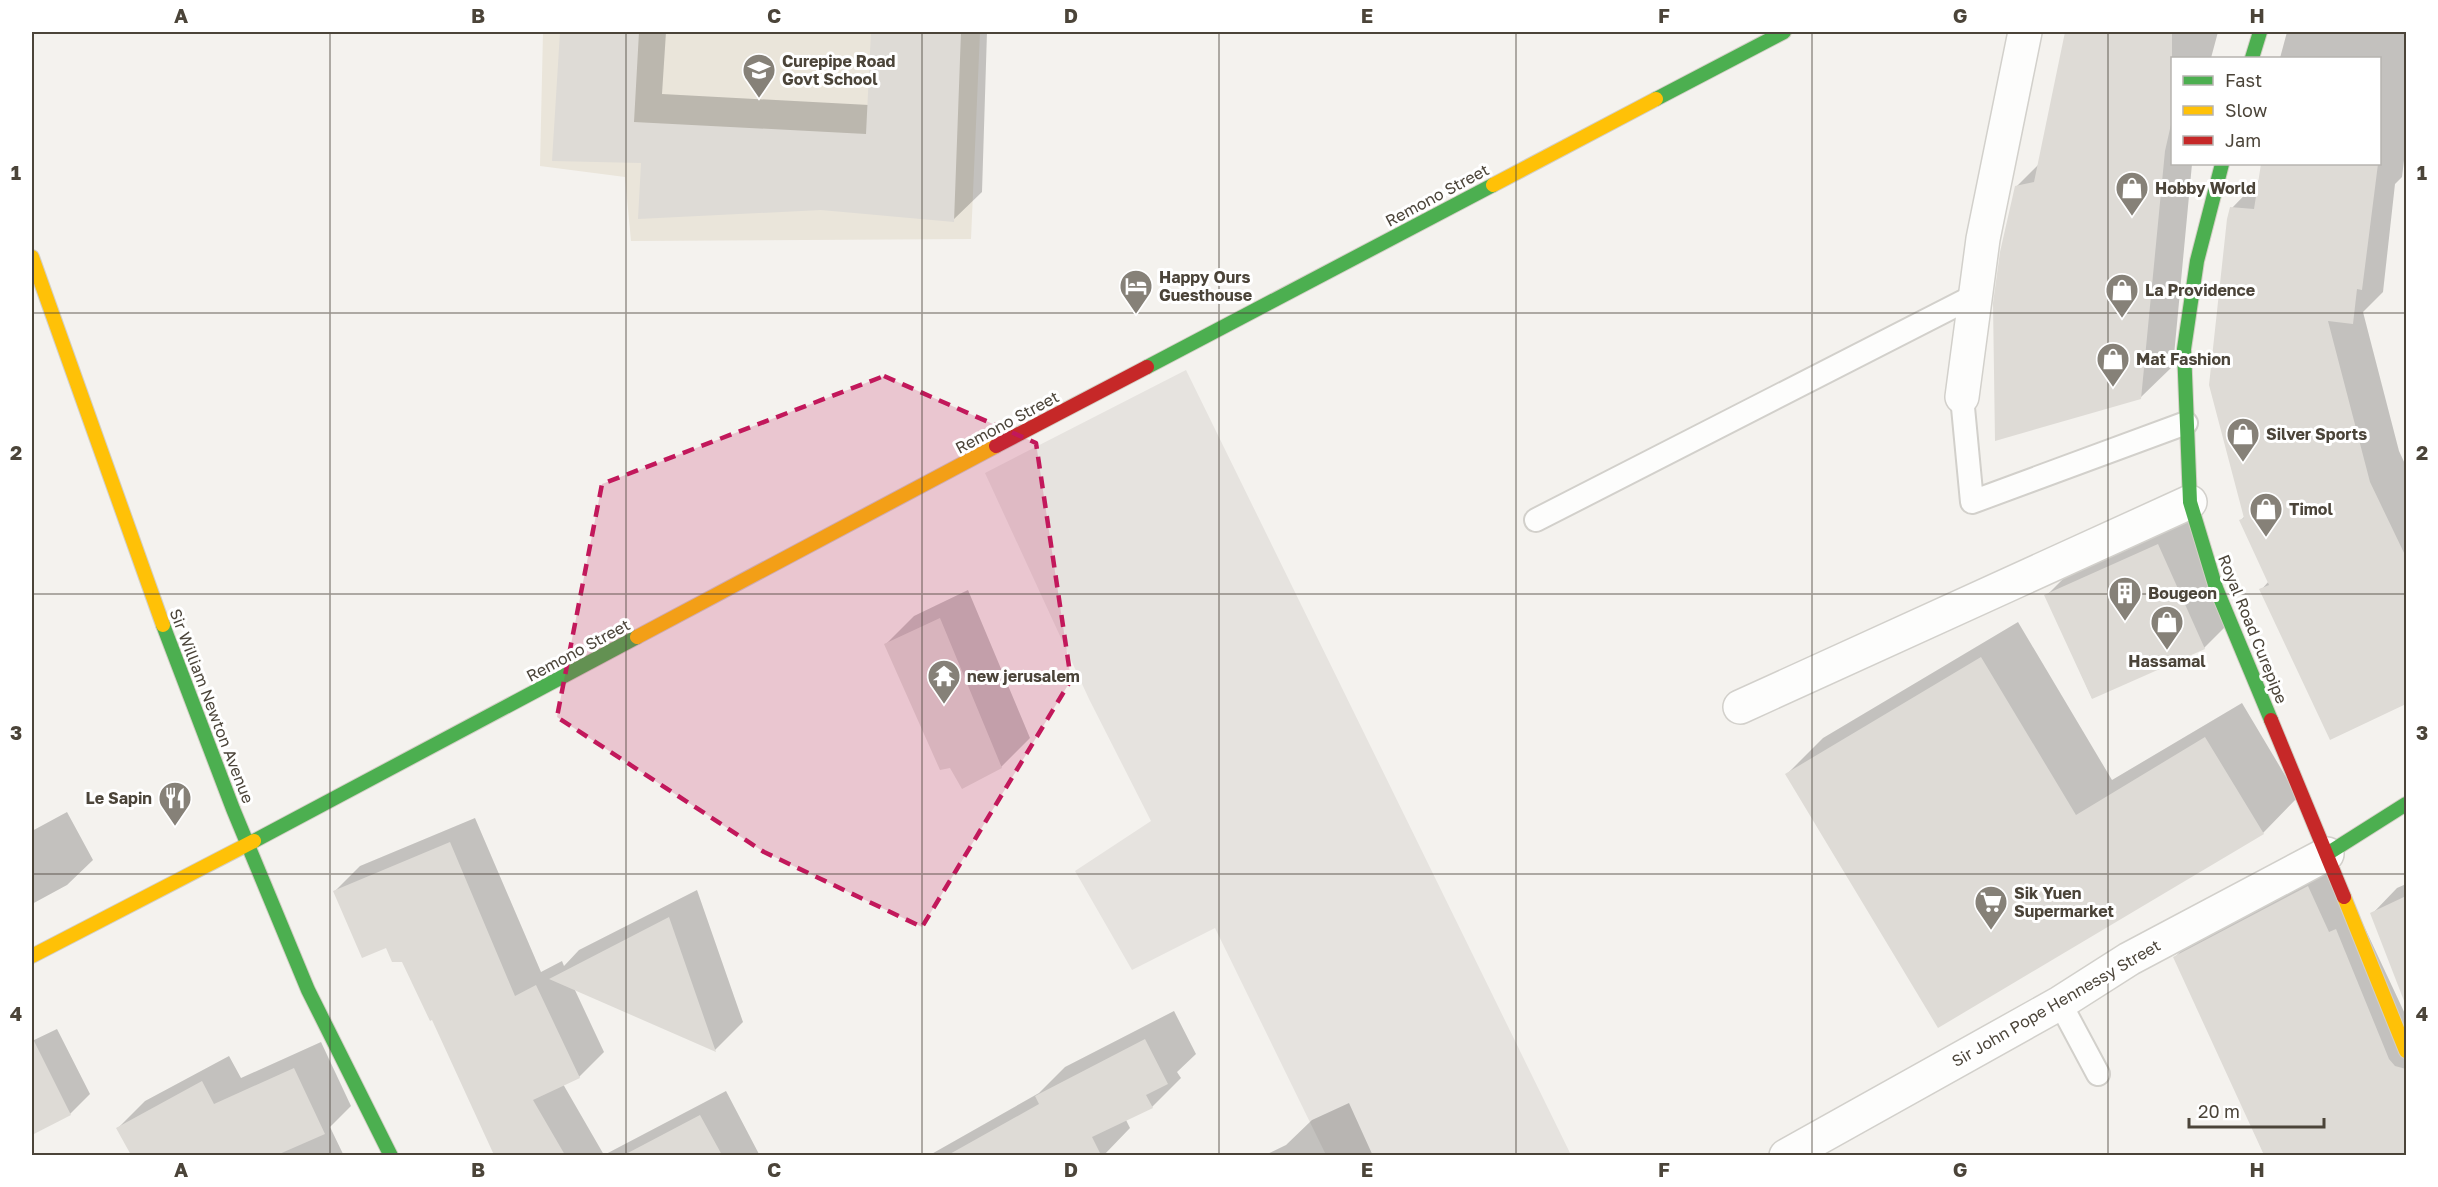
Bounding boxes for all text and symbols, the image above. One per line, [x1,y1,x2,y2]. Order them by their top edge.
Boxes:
text: A [174,3,188,27]
text: B [471,3,485,27]
text: C [767,3,781,27]
text: D [1064,3,1078,27]
text: E [1361,3,1373,27]
text: F [1658,3,1670,27]
text: G [1953,3,1967,27]
text: H [2249,3,2265,27]
place label: Curepipe Road Govt School [782,51,896,89]
school or university icon: Curepipe Road Govt School [741,52,777,99]
legend [2171,57,2381,165]
text: Fast [2225,69,2262,91]
text: Slow [2225,99,2268,121]
text: Jam [2225,129,2261,151]
street label: Remono Street [1382,159,1492,231]
text: 1 [11,160,21,184]
text: 1 [2417,160,2427,184]
shop icon: Hobby World [2114,170,2150,217]
place label: Hobby World [2155,178,2256,198]
place label: Happy Ours Guesthouse [1159,267,1252,305]
hotel icon: Happy Ours Guesthouse [1118,268,1154,315]
shop icon: La Providence [2104,272,2140,319]
place label: La Providence [2145,280,2255,300]
shop icon: Mat Fashion [2095,341,2131,388]
place label: Mat Fashion [2136,349,2231,369]
street label: Remono Street [952,386,1062,458]
shop icon: Silver Sports [2225,416,2261,463]
place label: Silver Sports [2266,424,2367,444]
text: 2 [10,440,22,464]
text: 2 [2416,440,2428,464]
shop icon: Timol [2248,491,2284,538]
place label: Timol [2289,499,2333,519]
street label: Royal Road Curepipe [2214,552,2292,706]
building icon: Bougeon [2107,575,2143,622]
place label: Bougeon [2148,583,2217,603]
shop icon: Hassamal [2149,604,2185,651]
street label: Sir William Newton Avenue [166,606,258,806]
street label: Remono Street [523,614,633,686]
place label: Hassamal [2128,651,2206,671]
temple icon: new jerusalem [926,658,962,705]
place label: new jerusalem [967,666,1080,686]
text: 3 [10,720,22,744]
text: 3 [2416,720,2428,744]
restaurant icon: Le Sapin [157,780,193,827]
place label: Le Sapin [86,788,152,808]
place label: Sik Yuen Supermarket [2014,883,2114,921]
supermarket icon: Sik Yuen Supermarket [1973,884,2009,931]
street label: Sir John Pope Hennessy Street [1948,935,2164,1071]
text: 4 [10,1001,22,1025]
text: 4 [2416,1001,2428,1025]
scale bar [2189,1091,2324,1129]
text: 20 m [2198,1100,2240,1122]
text: A [174,1157,188,1181]
text: B [471,1157,485,1181]
text: C [767,1157,781,1181]
text: D [1064,1157,1078,1181]
text: E [1361,1157,1373,1181]
text: F [1658,1157,1670,1181]
text: G [1953,1157,1967,1181]
text: H [2249,1157,2265,1181]

